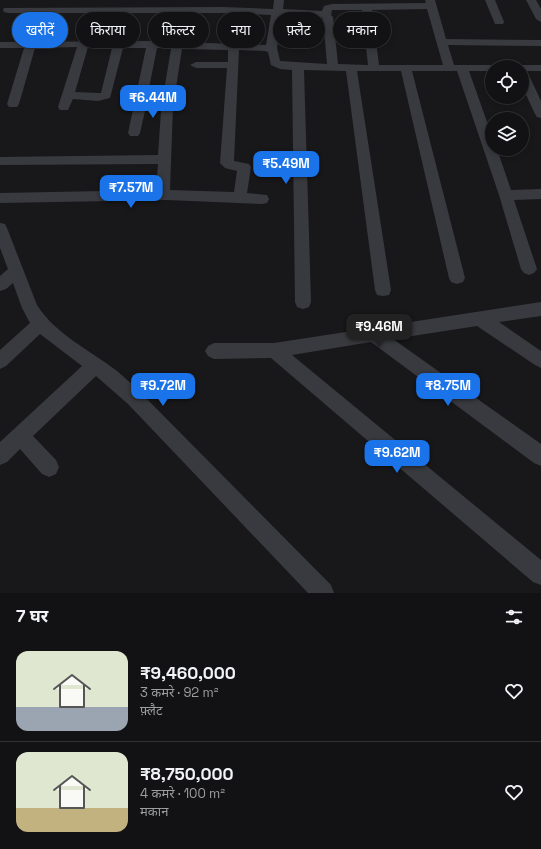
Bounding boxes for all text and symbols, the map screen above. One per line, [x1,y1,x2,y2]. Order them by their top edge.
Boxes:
chip: खरीदें [12,12,68,48]
chip: किराया [76,12,140,48]
chip: फ़िल्टर [148,12,209,48]
chip: नया [217,12,265,48]
chip: फ़्लैट [273,12,325,48]
chip: मकान [333,12,391,48]
map controls [485,60,529,156]
button: locate [485,60,529,104]
pin: ₹6.44M [120,85,186,119]
text: ₹6.44M [129,89,177,106]
button: layers [485,112,529,156]
pin: ₹5.49M [253,151,319,185]
text: ₹5.49M [262,155,310,172]
pin: ₹7.57M [98,175,164,209]
text: ₹7.57M [109,179,153,196]
pin: ₹9.46M [346,314,412,348]
text: ₹9.46M [355,318,403,335]
pin: ₹9.72M [130,373,196,407]
pin: ₹8.75M [415,373,481,407]
text: ₹9.72M [140,377,186,394]
text: ₹8.75M [425,377,471,394]
pin: ₹9.62M [364,440,430,474]
text: ₹9.62M [374,444,420,461]
text: 7 घर [16,605,48,627]
icon: filters [503,606,525,628]
text: ₹9,460,000 [140,662,236,684]
icon: home [48,667,96,715]
icon: heart [503,680,525,702]
text: 3 कमरे · 92 m² [140,684,218,701]
text: फ़्लैट [140,702,163,719]
text: ₹8,750,000 [140,763,233,785]
icon: home [48,768,96,816]
icon: heart [503,781,525,803]
text: 4 कमरे · 100 m² [140,785,225,802]
text: मकान [140,803,168,820]

